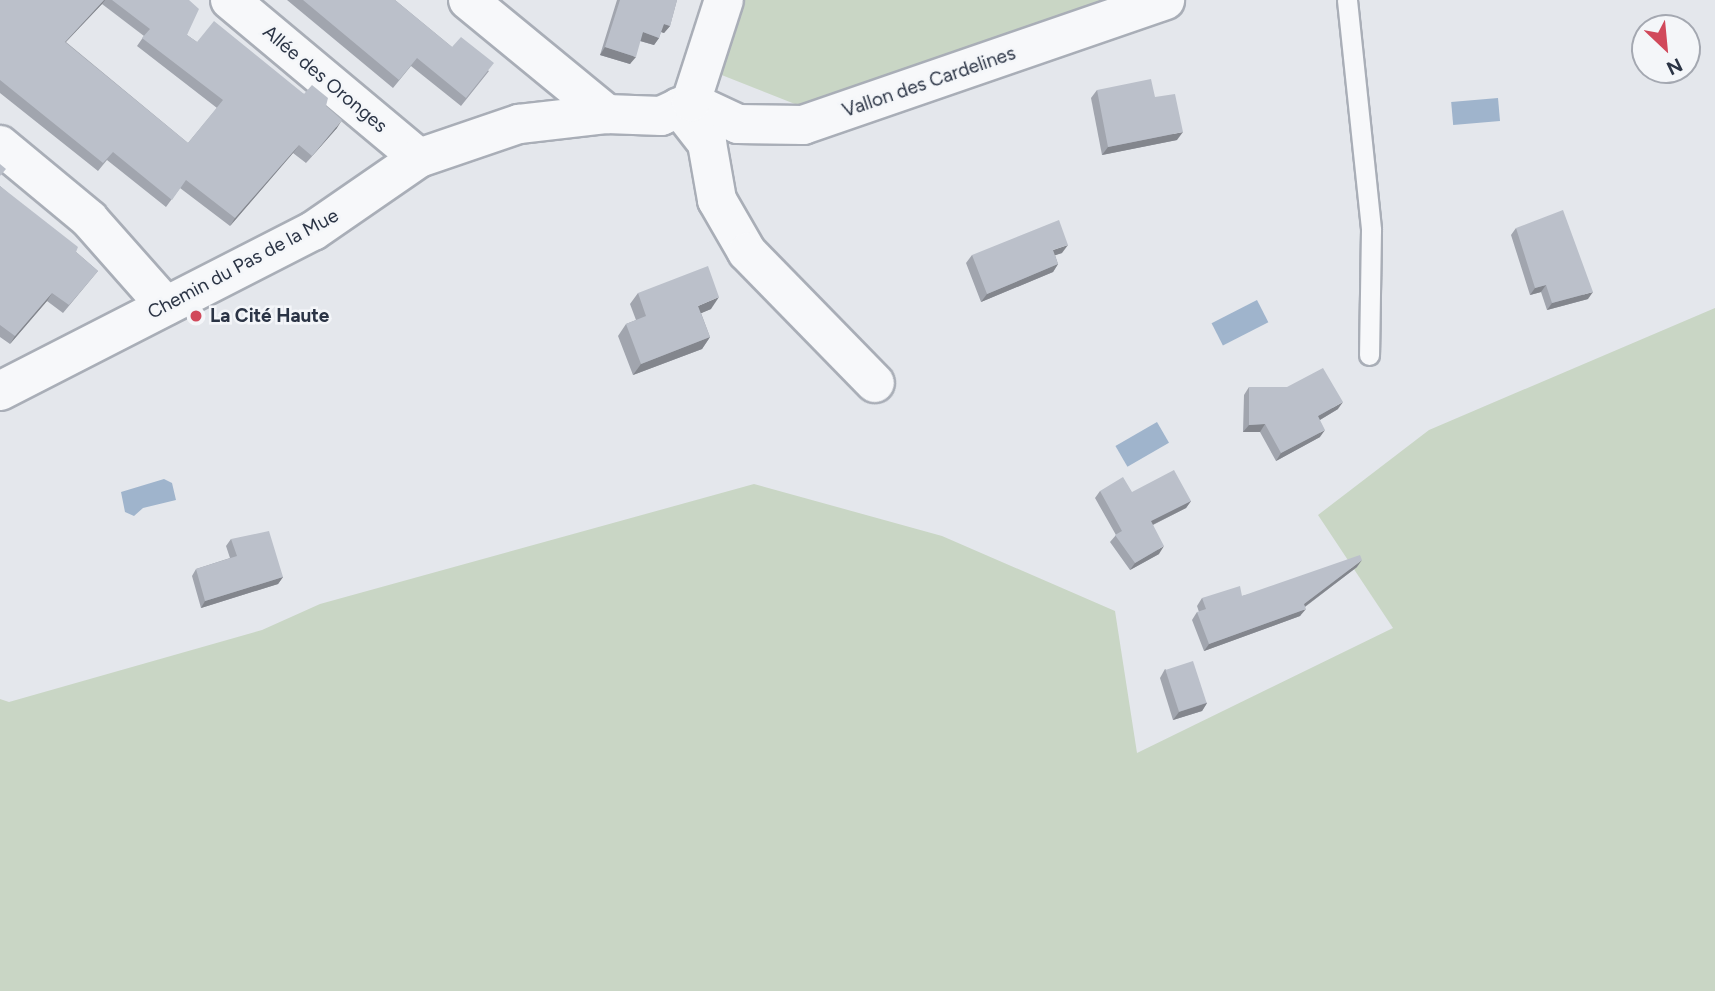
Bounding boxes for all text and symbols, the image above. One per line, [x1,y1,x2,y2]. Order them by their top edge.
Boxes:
north arrow [1631,14,1701,84]
street label: Allée des Oronges [258,20,392,138]
street label: Vallon des Cardelines [839,42,1019,122]
text: N [1663,53,1686,80]
street label: Chemin du Pas de la Mue [144,204,342,324]
place label: La Cité Haute [210,305,329,327]
marker: La Cité Haute [188,308,204,324]

